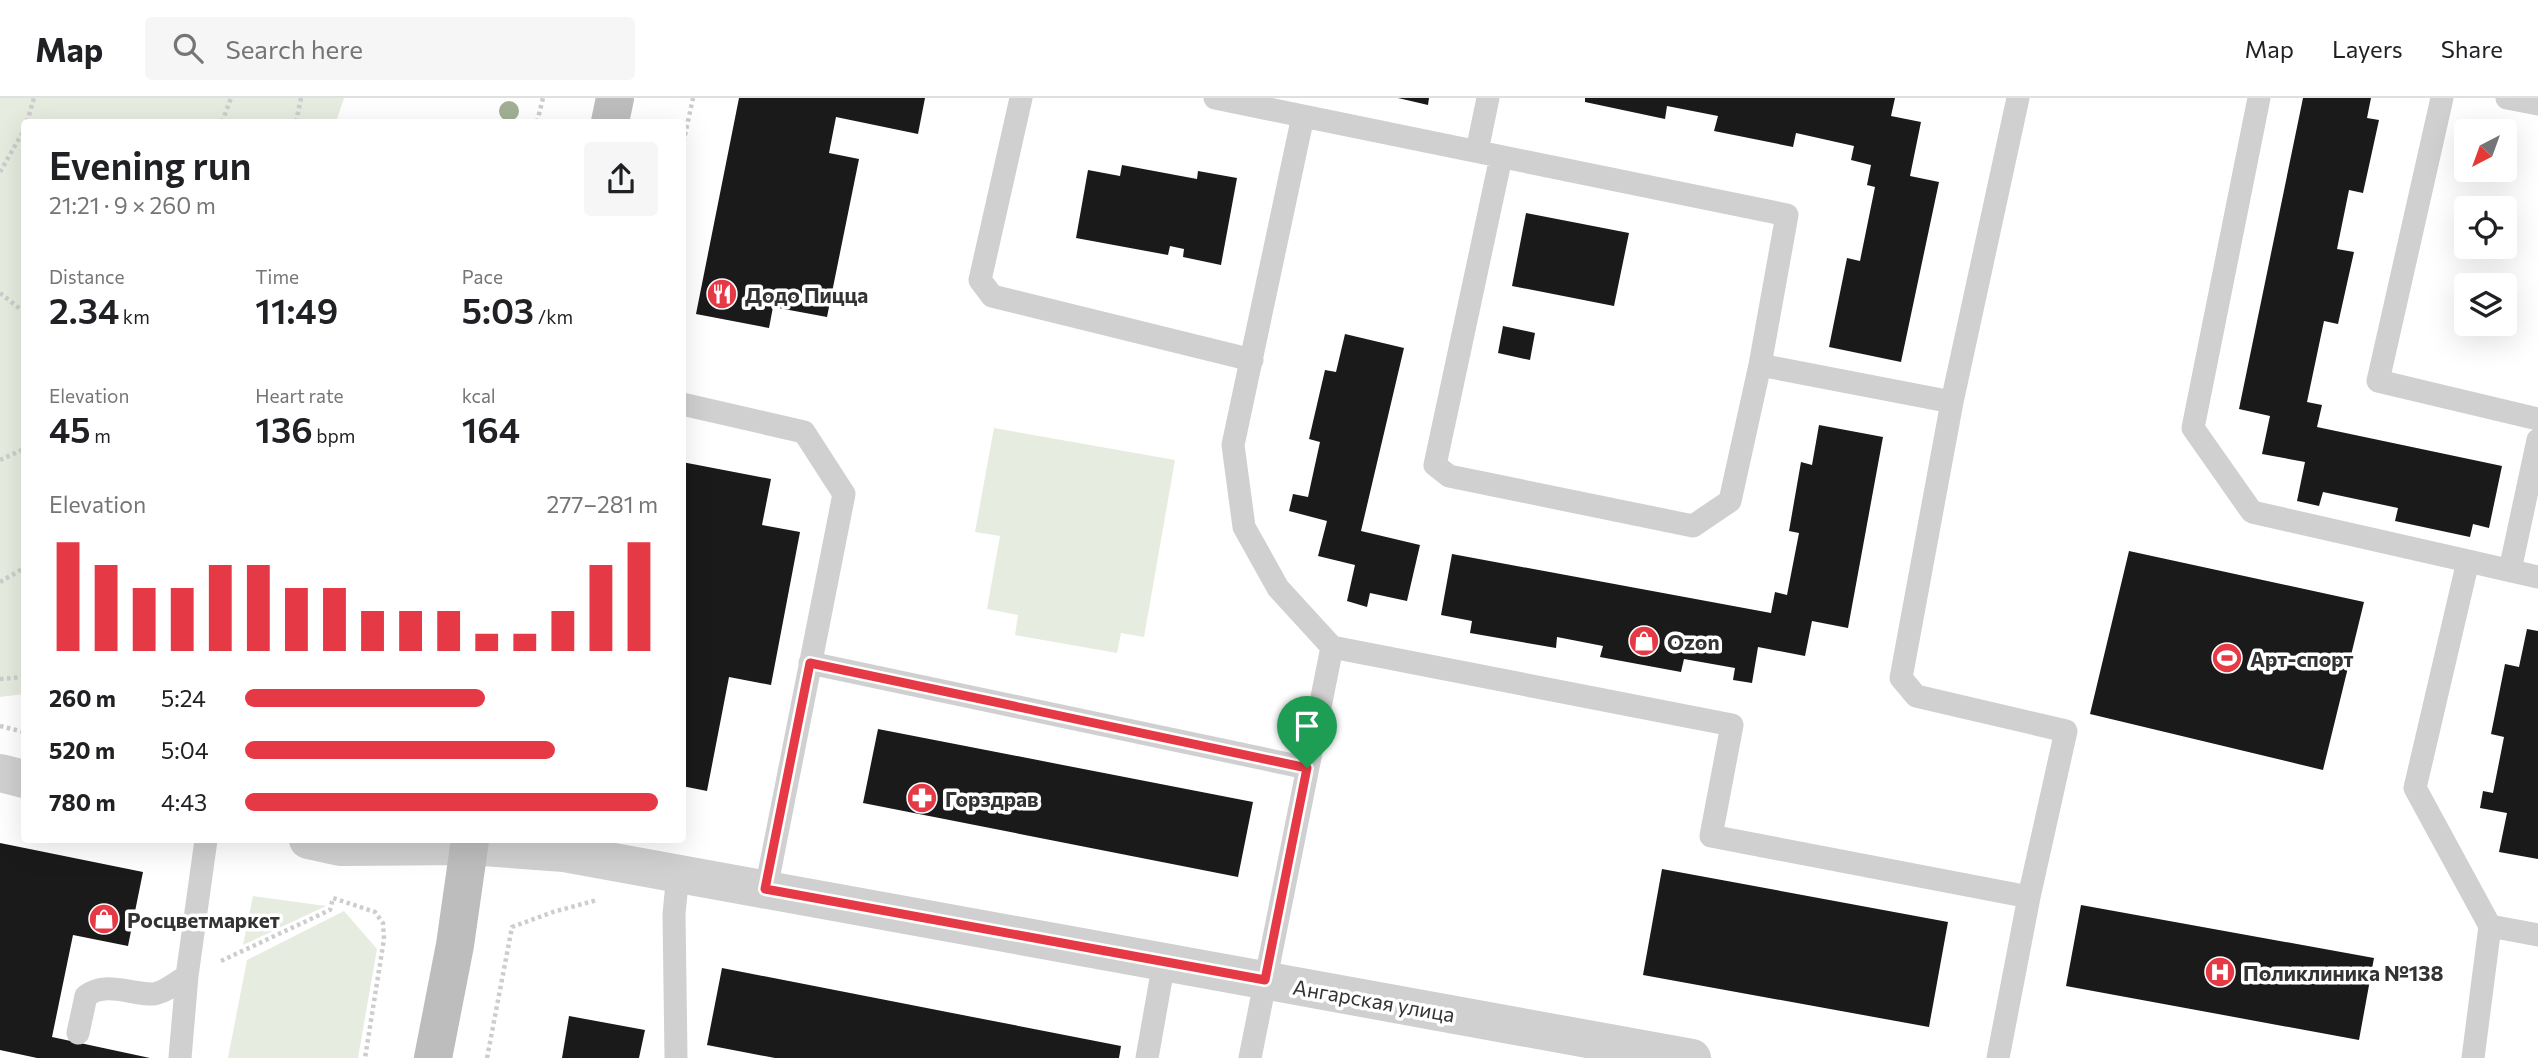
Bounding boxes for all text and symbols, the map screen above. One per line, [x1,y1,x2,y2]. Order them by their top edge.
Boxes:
search box [145,17,635,80]
text: Map [35,28,103,69]
icon: search [169,29,207,67]
text: Search here [225,33,363,64]
text: Map [2245,34,2294,63]
text: Layers [2332,34,2403,63]
text: Share [2441,34,2503,63]
north arrow [2454,119,2516,182]
map controls [2454,119,2517,336]
text: Evening run [49,141,252,188]
button: share [584,142,658,216]
text: 21:21 · 9 × 260 m [49,191,216,219]
button: locate [2454,196,2517,259]
text: Distance [49,265,125,288]
text: Time [255,265,299,288]
text: Pace [462,265,503,288]
button: layers [2454,273,2517,336]
restaurant icon: Додо Пицца [705,277,739,311]
place label: Додо Пицца [745,282,868,307]
text: 2.34 [49,288,119,331]
text: 11:49 [255,288,338,331]
text: 5:03 [462,288,534,331]
text: km [119,305,150,328]
text: /km [534,305,573,328]
text: Elevation [49,384,129,407]
text: Heart rate [255,384,344,407]
text: kcal [462,384,496,407]
text: 45 [49,407,91,450]
text: 136 [255,407,313,450]
text: 164 [462,407,520,450]
text: m [91,424,111,447]
text: bpm [313,424,355,447]
text: Elevation [49,490,146,518]
text: 277–281 m [547,490,658,518]
shop icon: Ozon [1627,624,1661,658]
place label: Ozon [1667,629,1720,654]
sports icon: Арт-спорт [2210,641,2244,675]
place label: Арт-спорт [2250,646,2354,671]
text: 260 m [49,684,116,712]
text: 5:24 [161,684,206,712]
pin [1277,696,1337,768]
icon: arrive [1288,707,1326,745]
text: 520 m [49,736,115,764]
text: 5:04 [161,736,208,764]
pharmacy icon: Горздрав [905,781,939,815]
place label: Горздрав [945,786,1038,811]
text: 780 m [49,788,115,816]
text: 4:43 [161,788,207,816]
shop icon: Росцветмаркет [87,902,121,936]
place label: Росцветмаркет [127,907,280,932]
hospital icon: Поликлиника №138 [2203,955,2237,989]
place label: Поликлиника №138 [2243,960,2444,985]
street label: Ангарская улица [1291,973,1457,1027]

